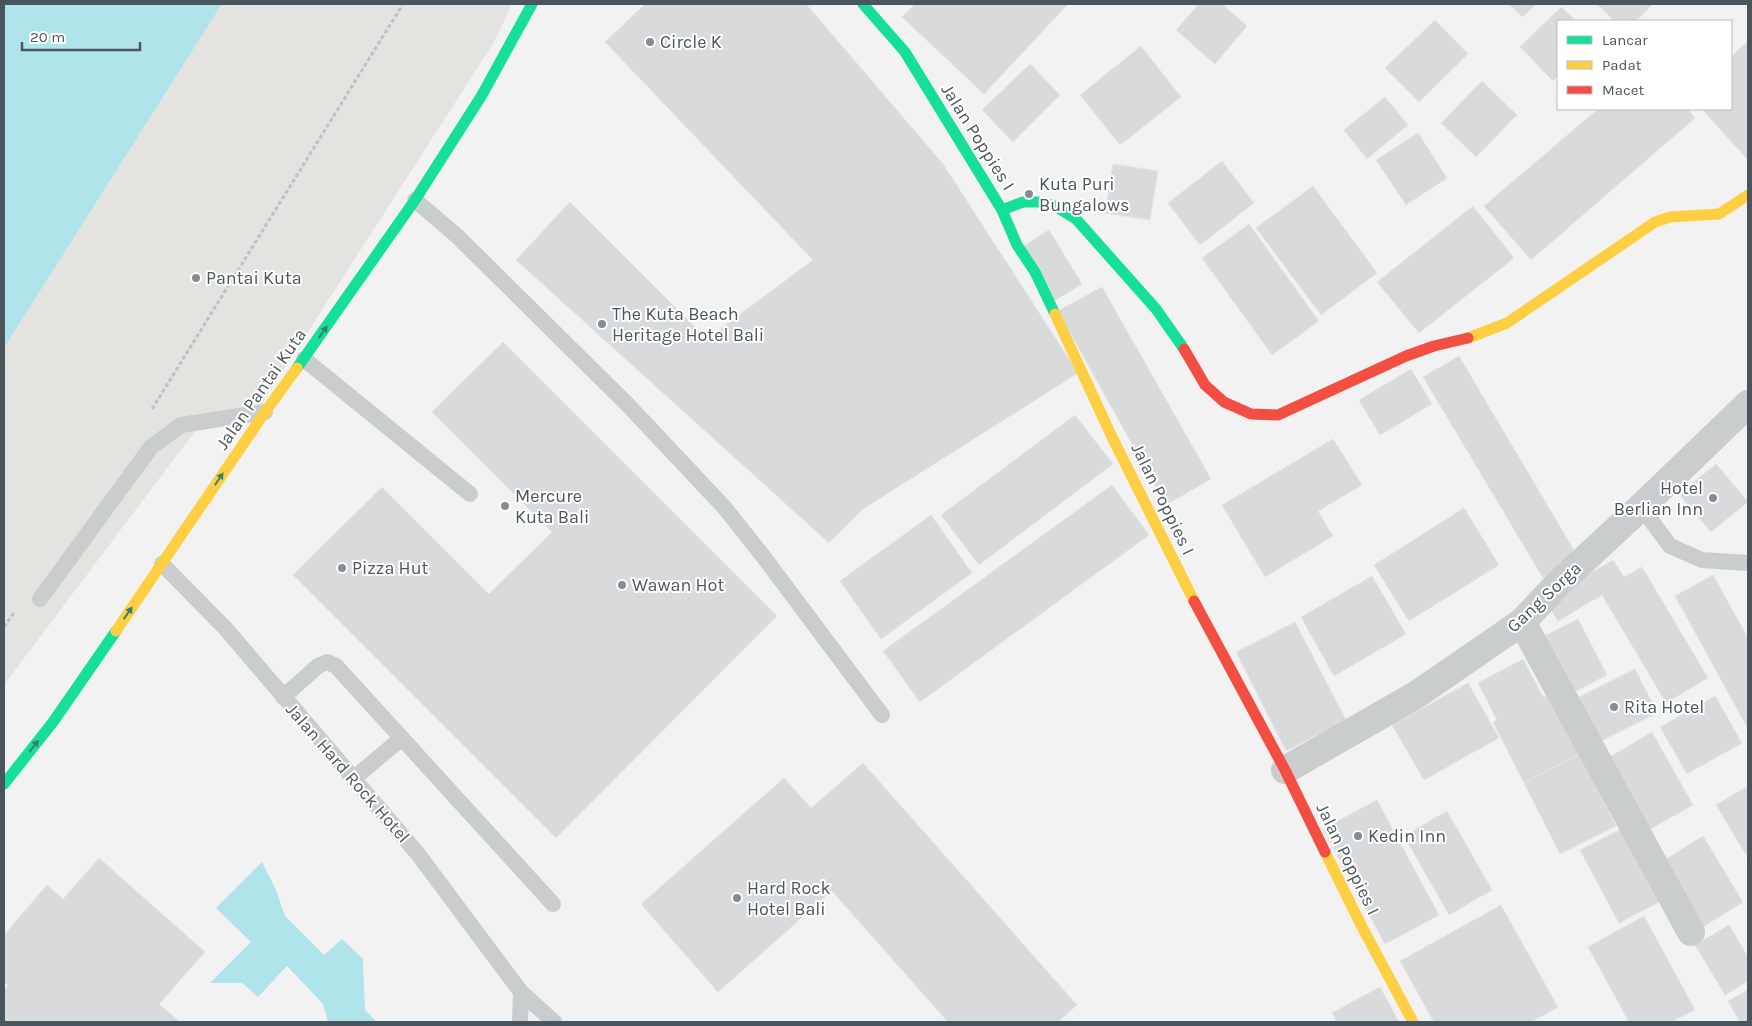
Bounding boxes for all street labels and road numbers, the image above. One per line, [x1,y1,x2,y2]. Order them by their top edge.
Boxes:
street label: Jalan Poppies I [936,80,1020,194]
street label: Jalan Pantai Kuta [211,324,311,454]
street label: Jalan Poppies I [1126,440,1200,558]
street label: Gang Sorga [1502,557,1586,637]
street label: Jalan Hard Rock Hotel [281,699,415,847]
street label: Jalan Poppies I [1311,800,1385,918]

